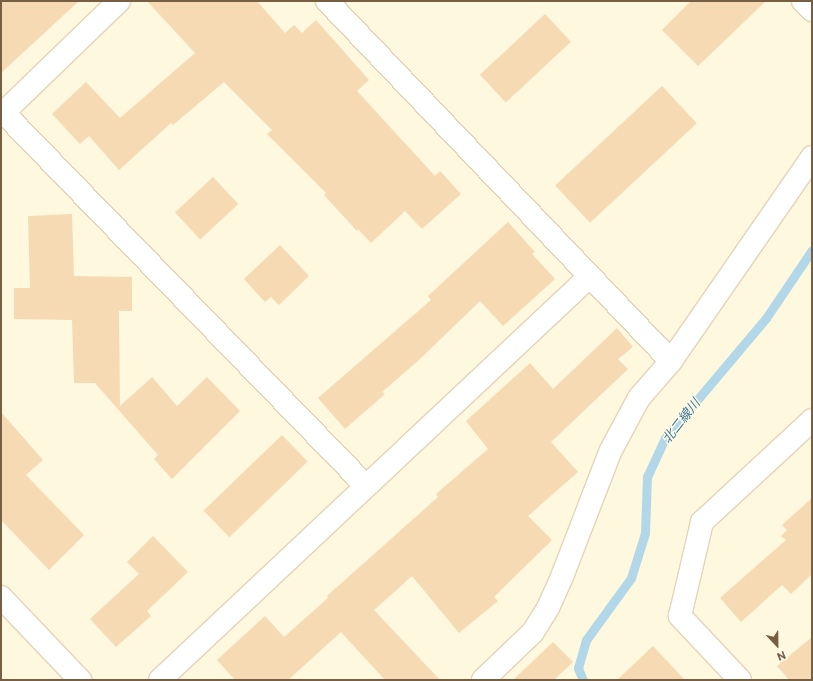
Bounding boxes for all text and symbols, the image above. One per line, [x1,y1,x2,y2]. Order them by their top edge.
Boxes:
water label: 北二線川 [659,396,703,446]
north arrow [757,625,797,665]
text: N [775,649,788,664]

